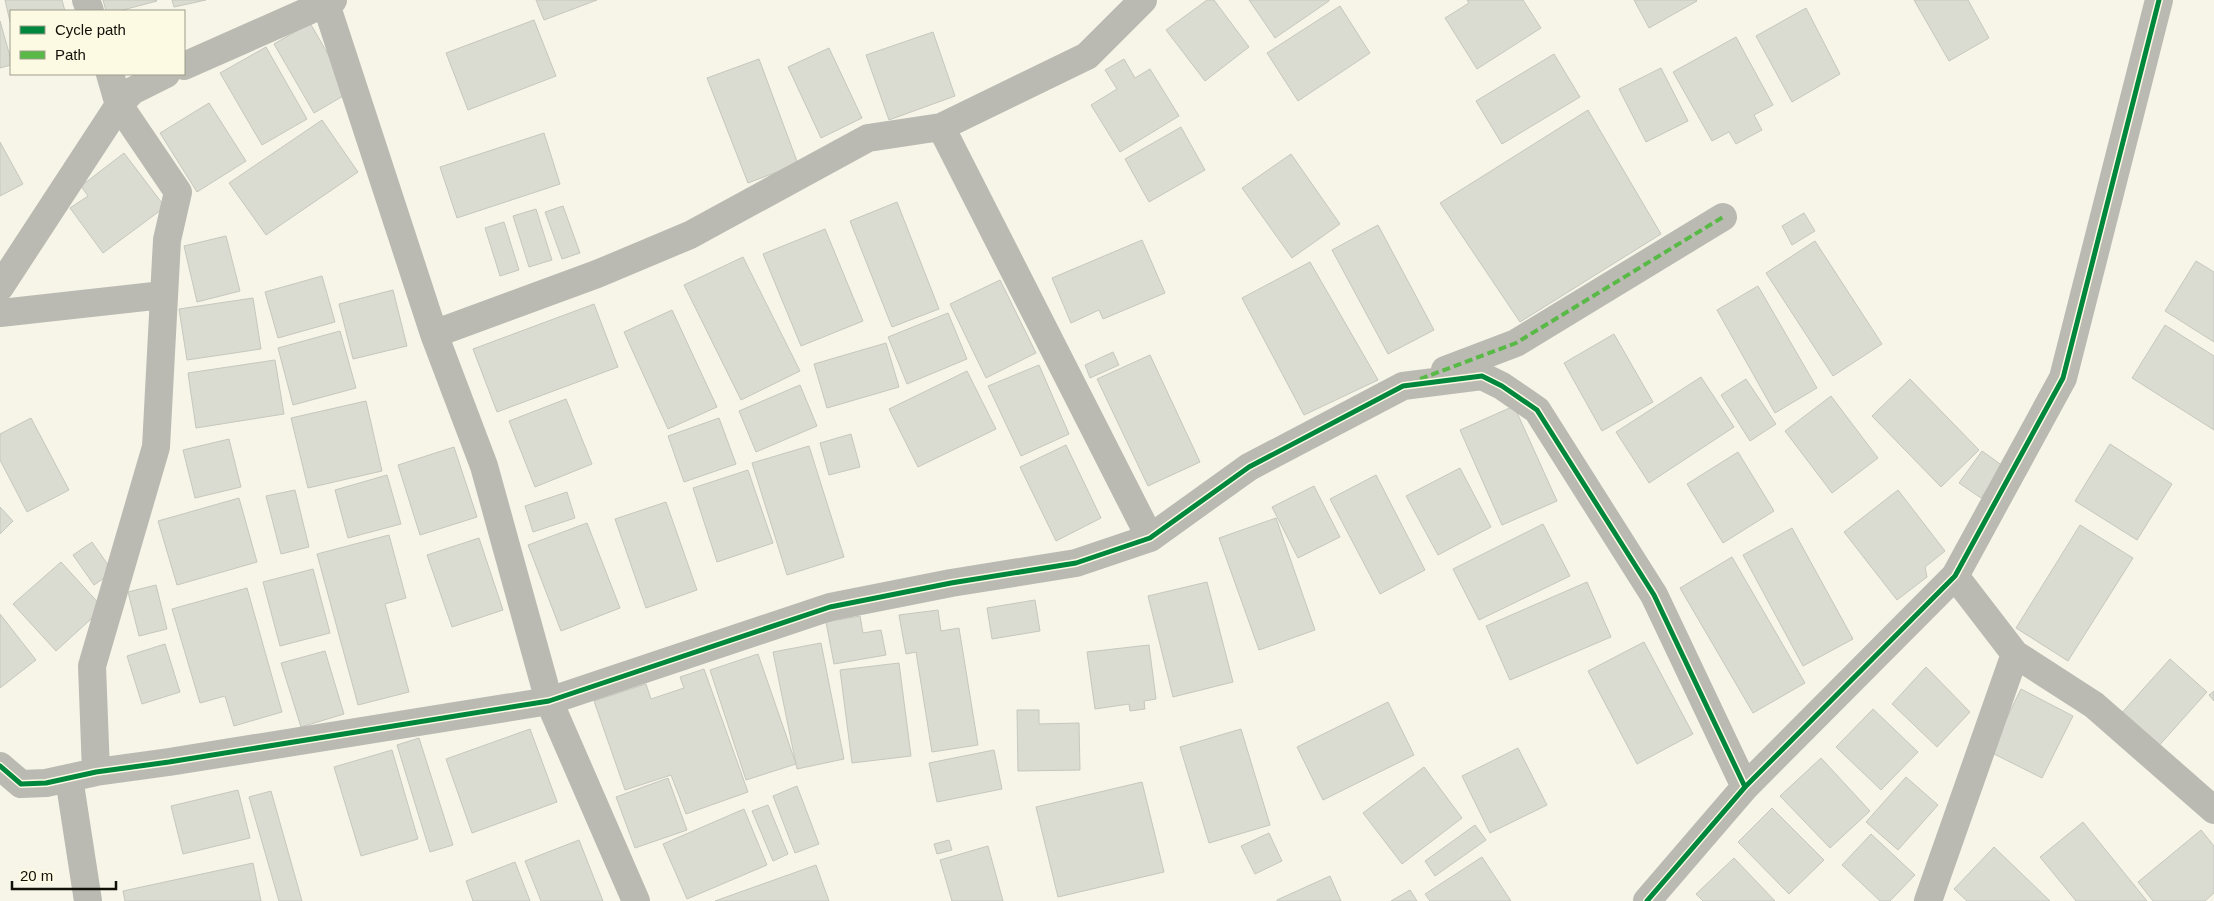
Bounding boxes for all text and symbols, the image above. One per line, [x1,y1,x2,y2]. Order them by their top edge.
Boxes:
legend [10,10,185,75]
text: Cycle path [55,21,126,38]
text: Path [55,46,86,63]
scale bar [12,858,116,890]
text: 20 m [20,867,53,884]

